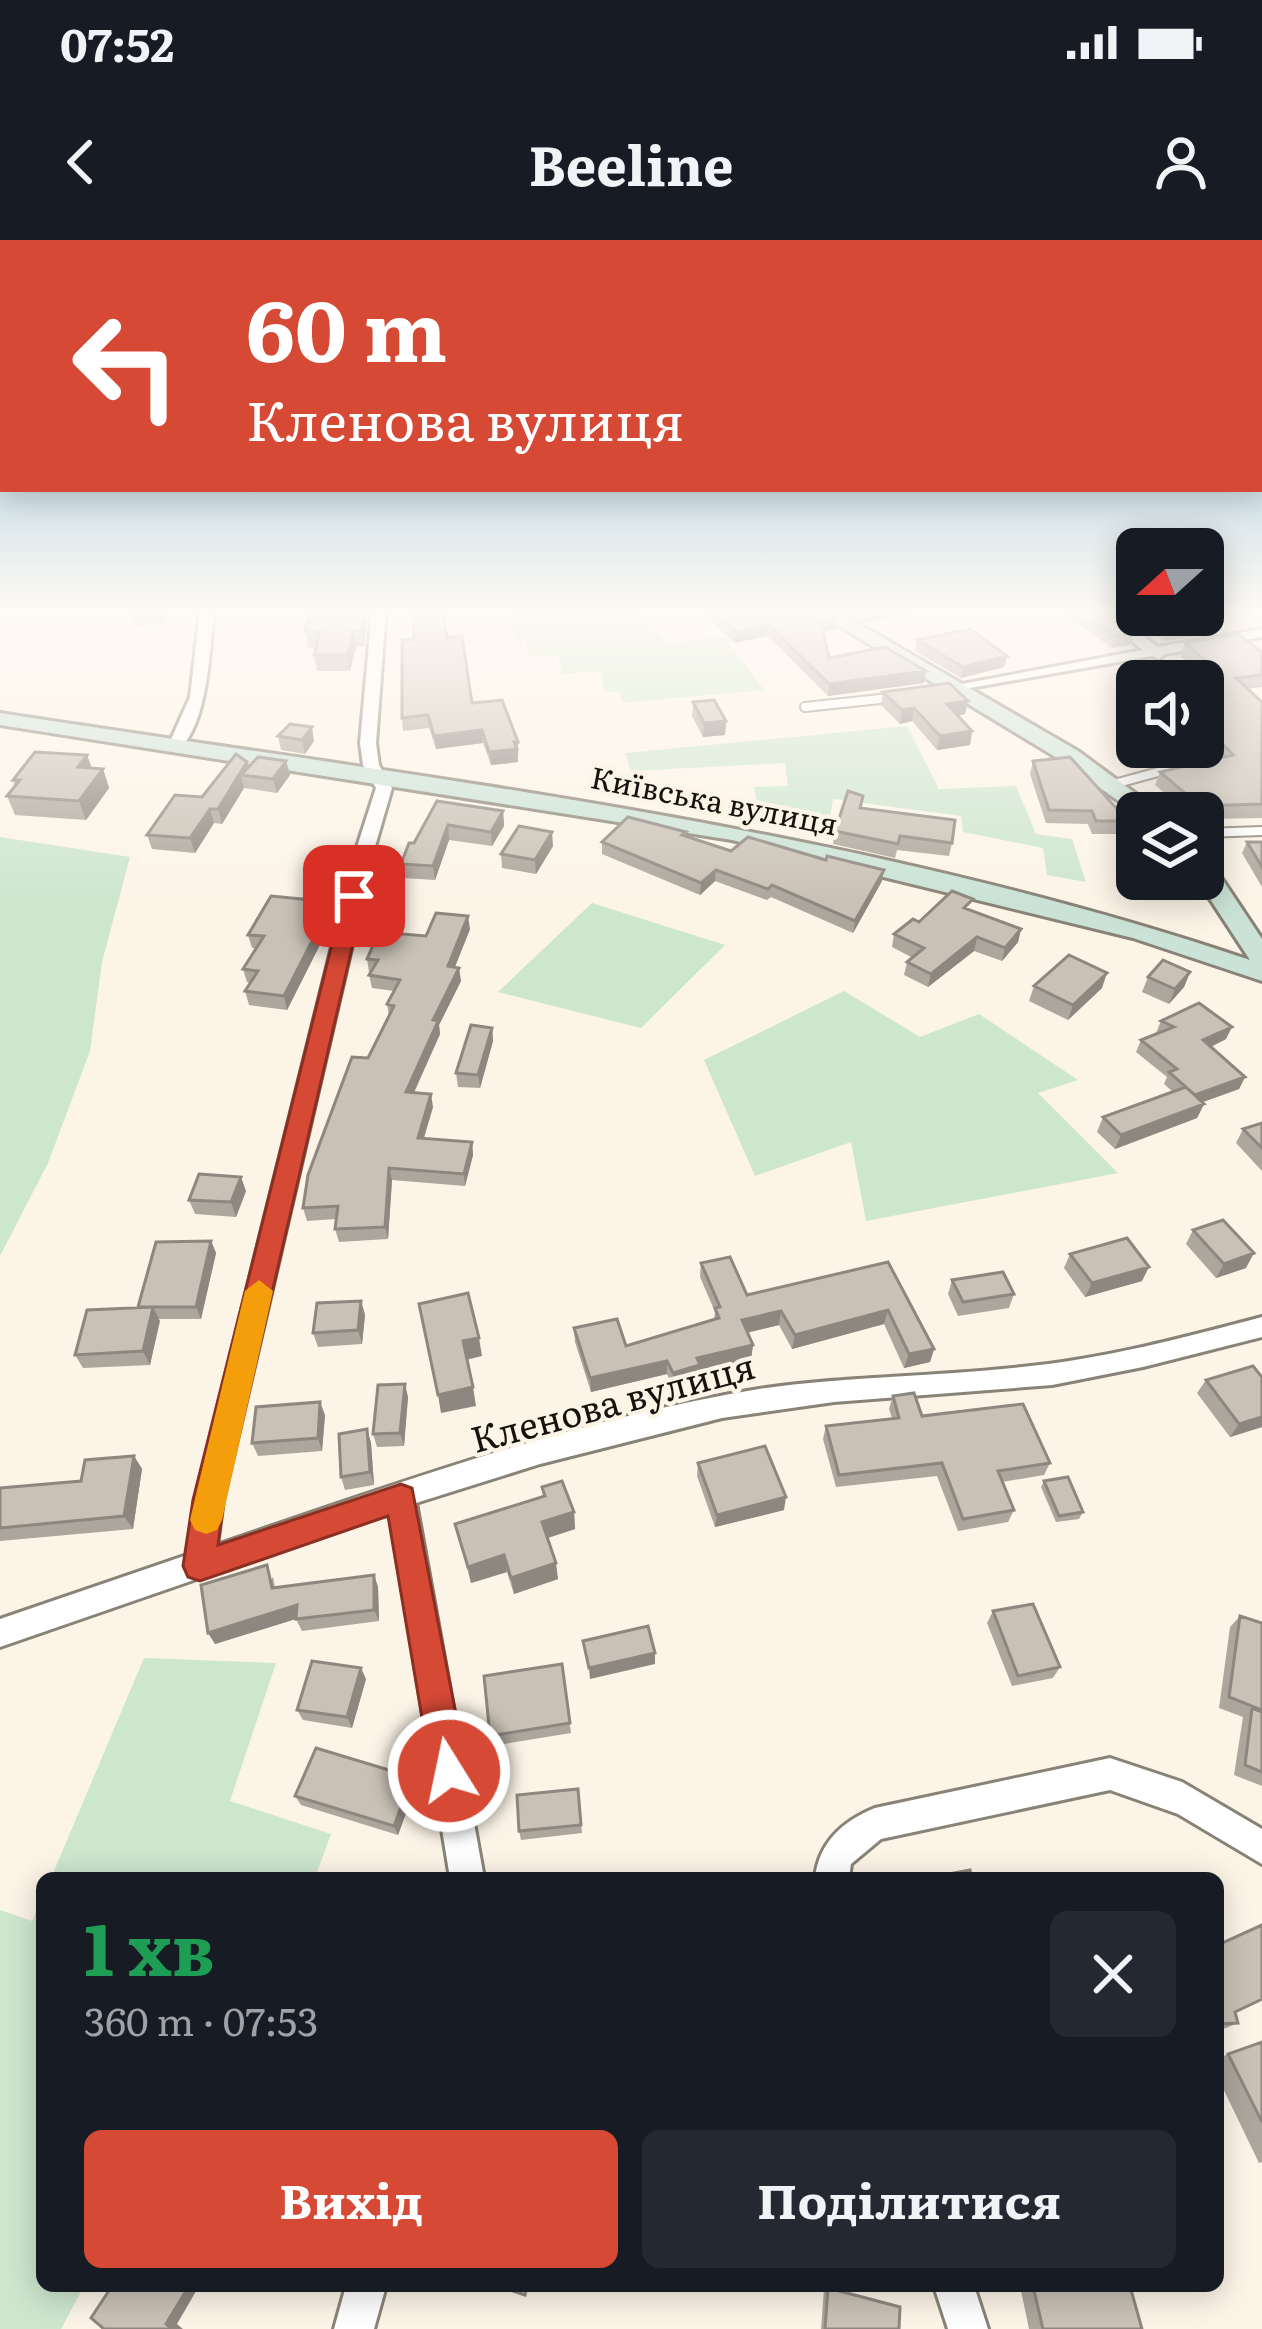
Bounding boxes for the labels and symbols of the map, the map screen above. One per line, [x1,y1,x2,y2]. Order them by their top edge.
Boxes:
north arrow [1116,528,1224,636]
street label: Київська вулиця [587,754,842,845]
pin [303,845,405,947]
street label: Кленова вулиця [464,1337,760,1464]
position arrow [386,1708,512,1834]

